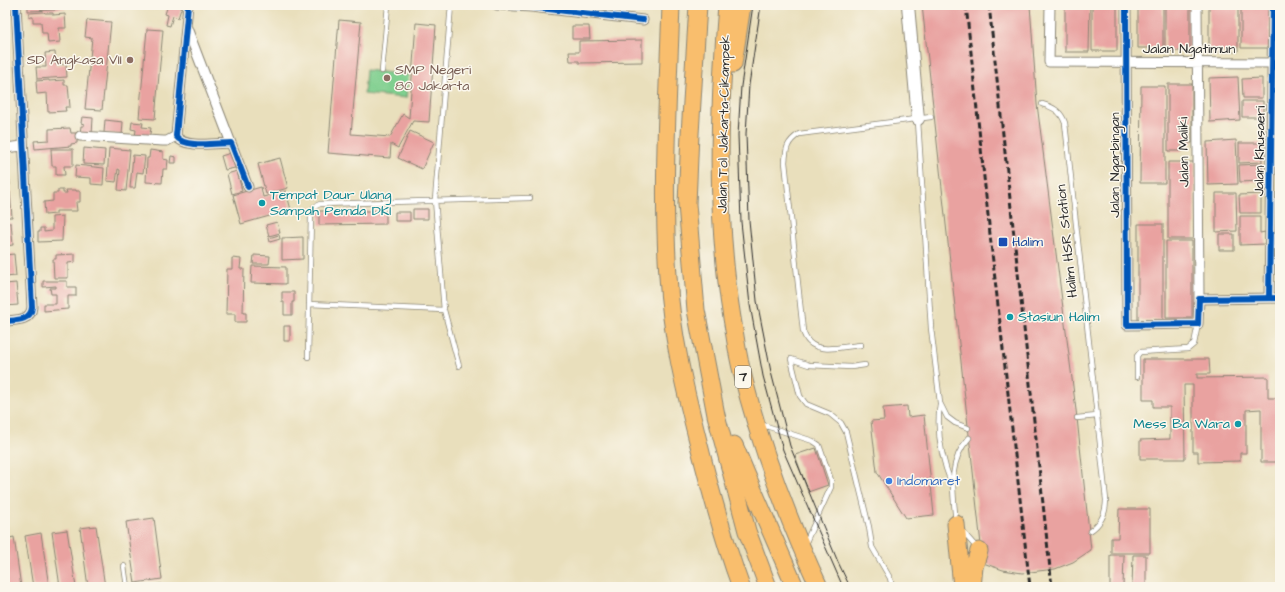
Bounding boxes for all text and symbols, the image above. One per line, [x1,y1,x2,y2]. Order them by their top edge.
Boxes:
street label: Jalan Tol Jakarta–Cikampek [712,34,736,213]
street label: Jalan Ngatimun [1143,39,1235,59]
place label: SD Angkasa VII [27,50,122,70]
marker: SD Angkasa VII [125,55,135,65]
place label: SMP Negeri 80 Jakarta [395,60,471,96]
marker: SMP Negeri 80 Jakarta [382,73,392,83]
street label: Jalan Khusaeri [1249,106,1271,196]
street label: Jalan Ngarbingan [1105,112,1125,218]
street label: Jalan Maliki [1173,117,1195,187]
street label: Halim HSR Station [1051,183,1083,299]
place label: Tempat Daur Ulang Sampah Pemda DKI [270,185,391,221]
marker: Tempat Daur Ulang Sampah Pemda DKI [257,198,267,208]
place label: Halim [1012,232,1043,252]
marker: Halim [997,236,1009,248]
place label: Stasiun Halim [1018,307,1100,327]
marker: Stasiun Halim [1005,312,1015,322]
road number: 7 [735,366,751,388]
place label: Mess Ba Wara [1133,414,1230,434]
marker: Mess Ba Wara [1233,419,1243,429]
place label: Indomaret [897,471,960,491]
marker: Indomaret [884,476,894,486]

